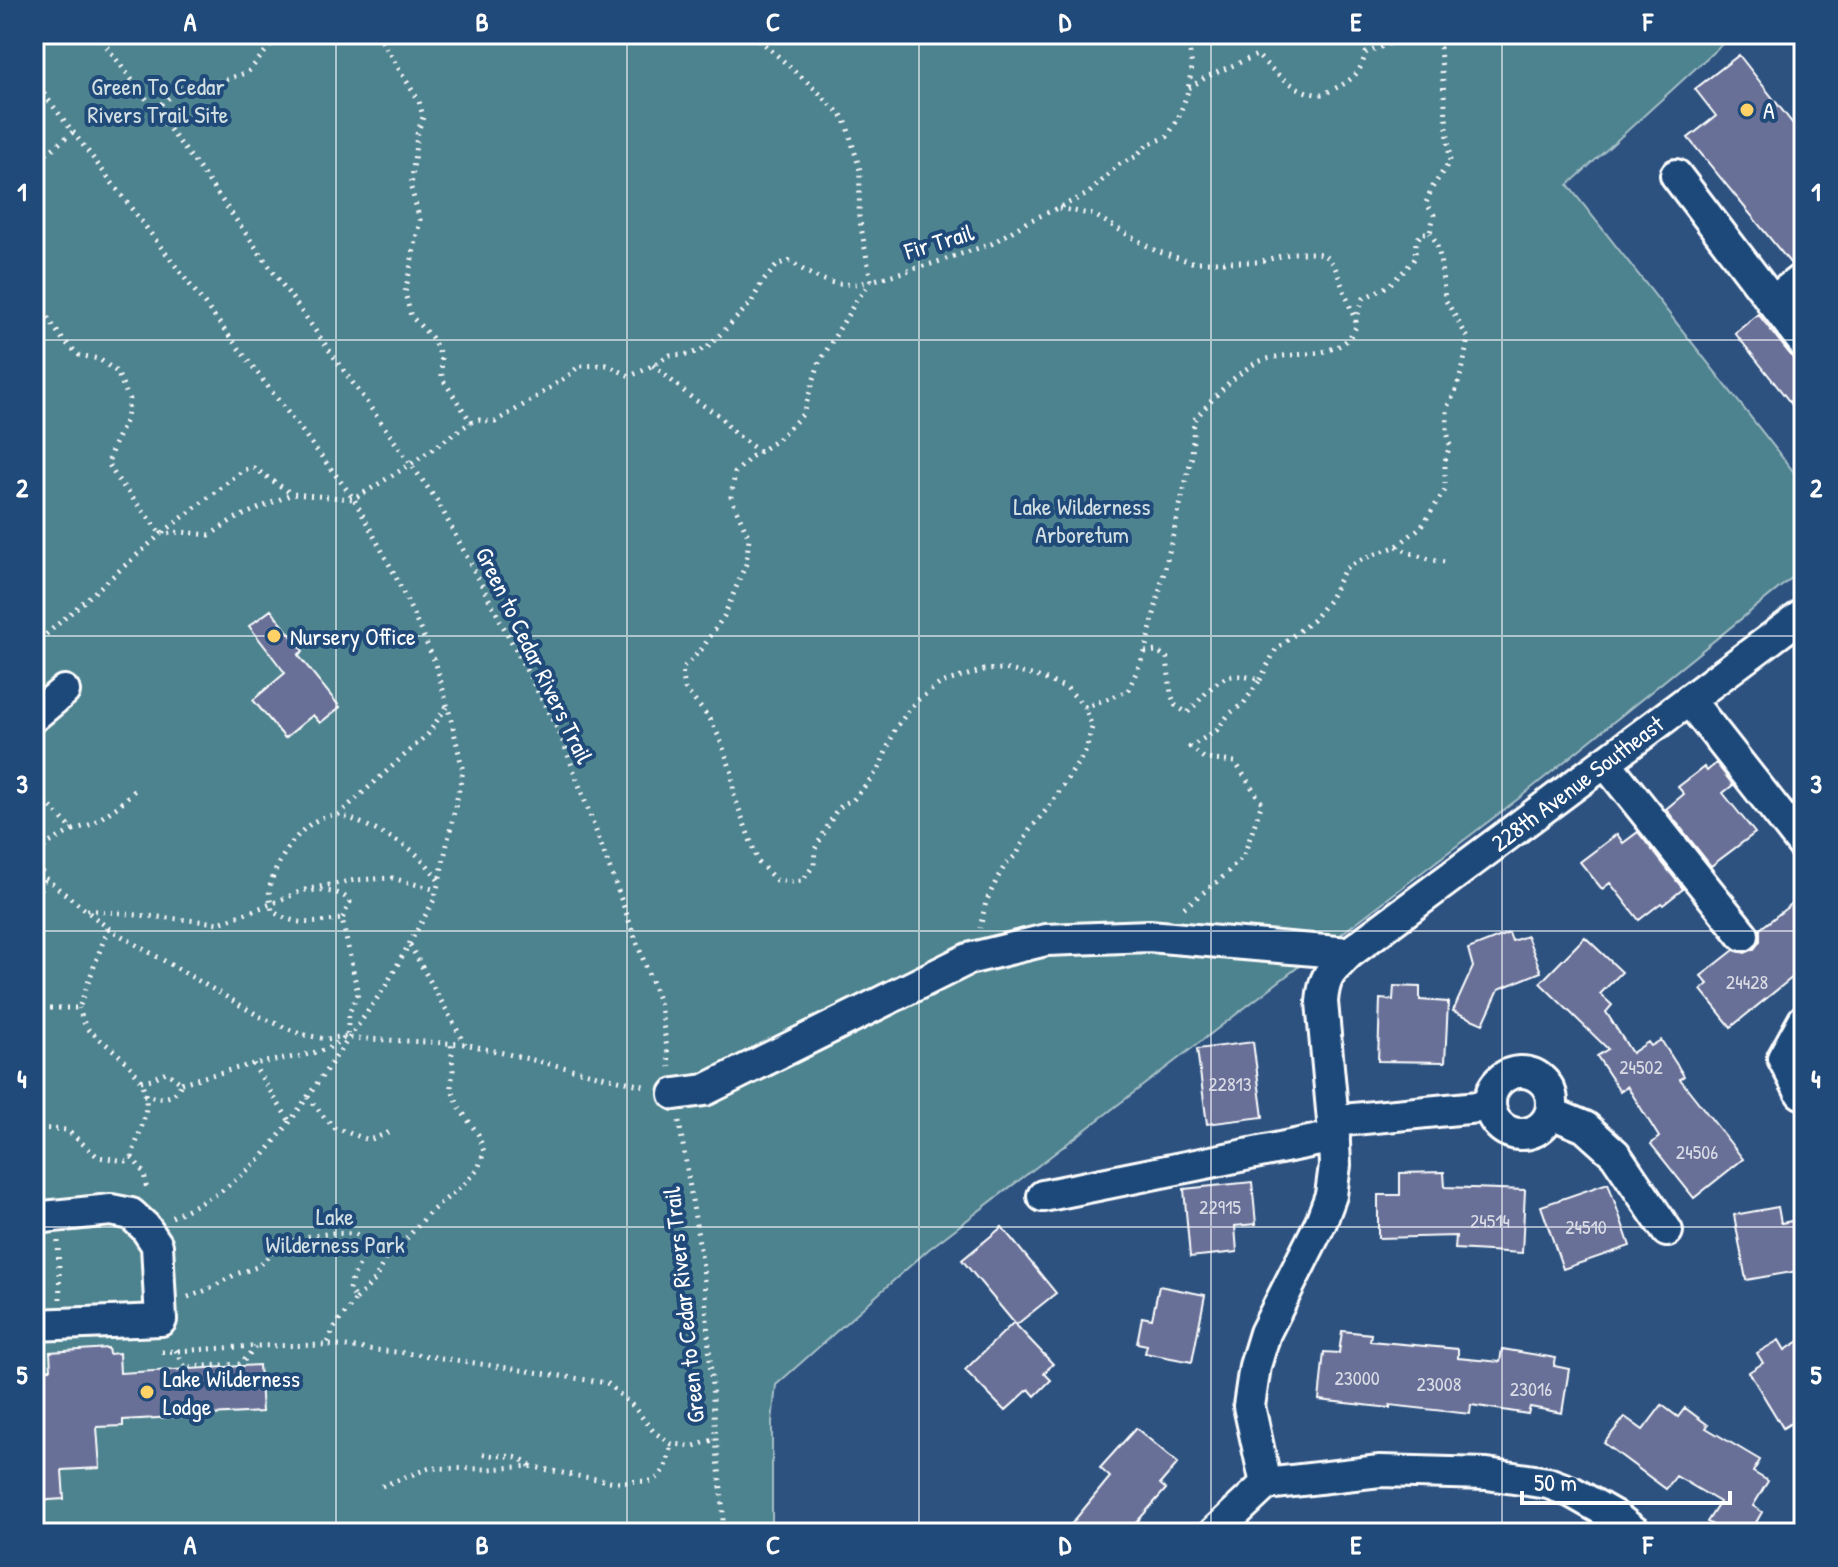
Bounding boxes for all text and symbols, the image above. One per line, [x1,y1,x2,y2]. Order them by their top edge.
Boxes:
text: A [184,4,197,39]
text: B [475,4,489,39]
text: C [766,4,780,39]
text: D [1059,4,1072,39]
text: E [1350,4,1362,39]
text: F [1642,4,1654,39]
park label: Green To Cedar Rivers Trail Site [88,70,229,130]
place label: A [1763,94,1775,126]
marker: A [1738,101,1756,119]
text: 1 [17,174,27,209]
text: 1 [1811,174,1821,209]
street label: Fir Trail [900,215,978,267]
text: 2 [16,470,29,505]
text: 2 [1810,470,1823,505]
park label: Lake Wilderness Arboretum [1014,490,1150,550]
street label: Green to Cedar Rivers Trail [469,541,602,769]
place label: Nursery Office [290,620,416,652]
marker: Nursery Office [265,627,283,645]
street label: 228th Avenue Southeast [1484,707,1670,858]
text: 3 [16,766,28,801]
text: 3 [1810,766,1822,801]
house number: 24428 [1726,968,1768,995]
house number: 24502 [1619,1053,1663,1080]
text: 4 [17,1061,27,1096]
text: 4 [1811,1061,1821,1096]
house number: 22813 [1208,1070,1252,1097]
house number: 24506 [1676,1138,1718,1165]
street label: Green to Cedar Rivers Trail [655,1185,711,1425]
house number: 22915 [1199,1193,1241,1220]
park label: Lake Wilderness Park [265,1200,405,1260]
house number: 24514 [1470,1207,1510,1234]
house number: 24510 [1565,1213,1607,1240]
text: 5 [17,1357,28,1392]
text: 5 [1811,1357,1822,1392]
place label: Lake Wilderness Lodge [163,1362,300,1422]
house number: 23000 [1334,1364,1380,1391]
house number: 23008 [1417,1370,1461,1397]
house number: 23016 [1510,1375,1552,1402]
marker: Lake Wilderness Lodge [138,1383,156,1401]
scale bar [1522,1455,1730,1505]
text: 50 m [1534,1466,1577,1498]
text: A [184,1527,197,1562]
text: B [475,1527,489,1562]
text: C [766,1527,780,1562]
text: D [1059,1527,1072,1562]
text: E [1350,1527,1362,1562]
text: F [1642,1527,1654,1562]

